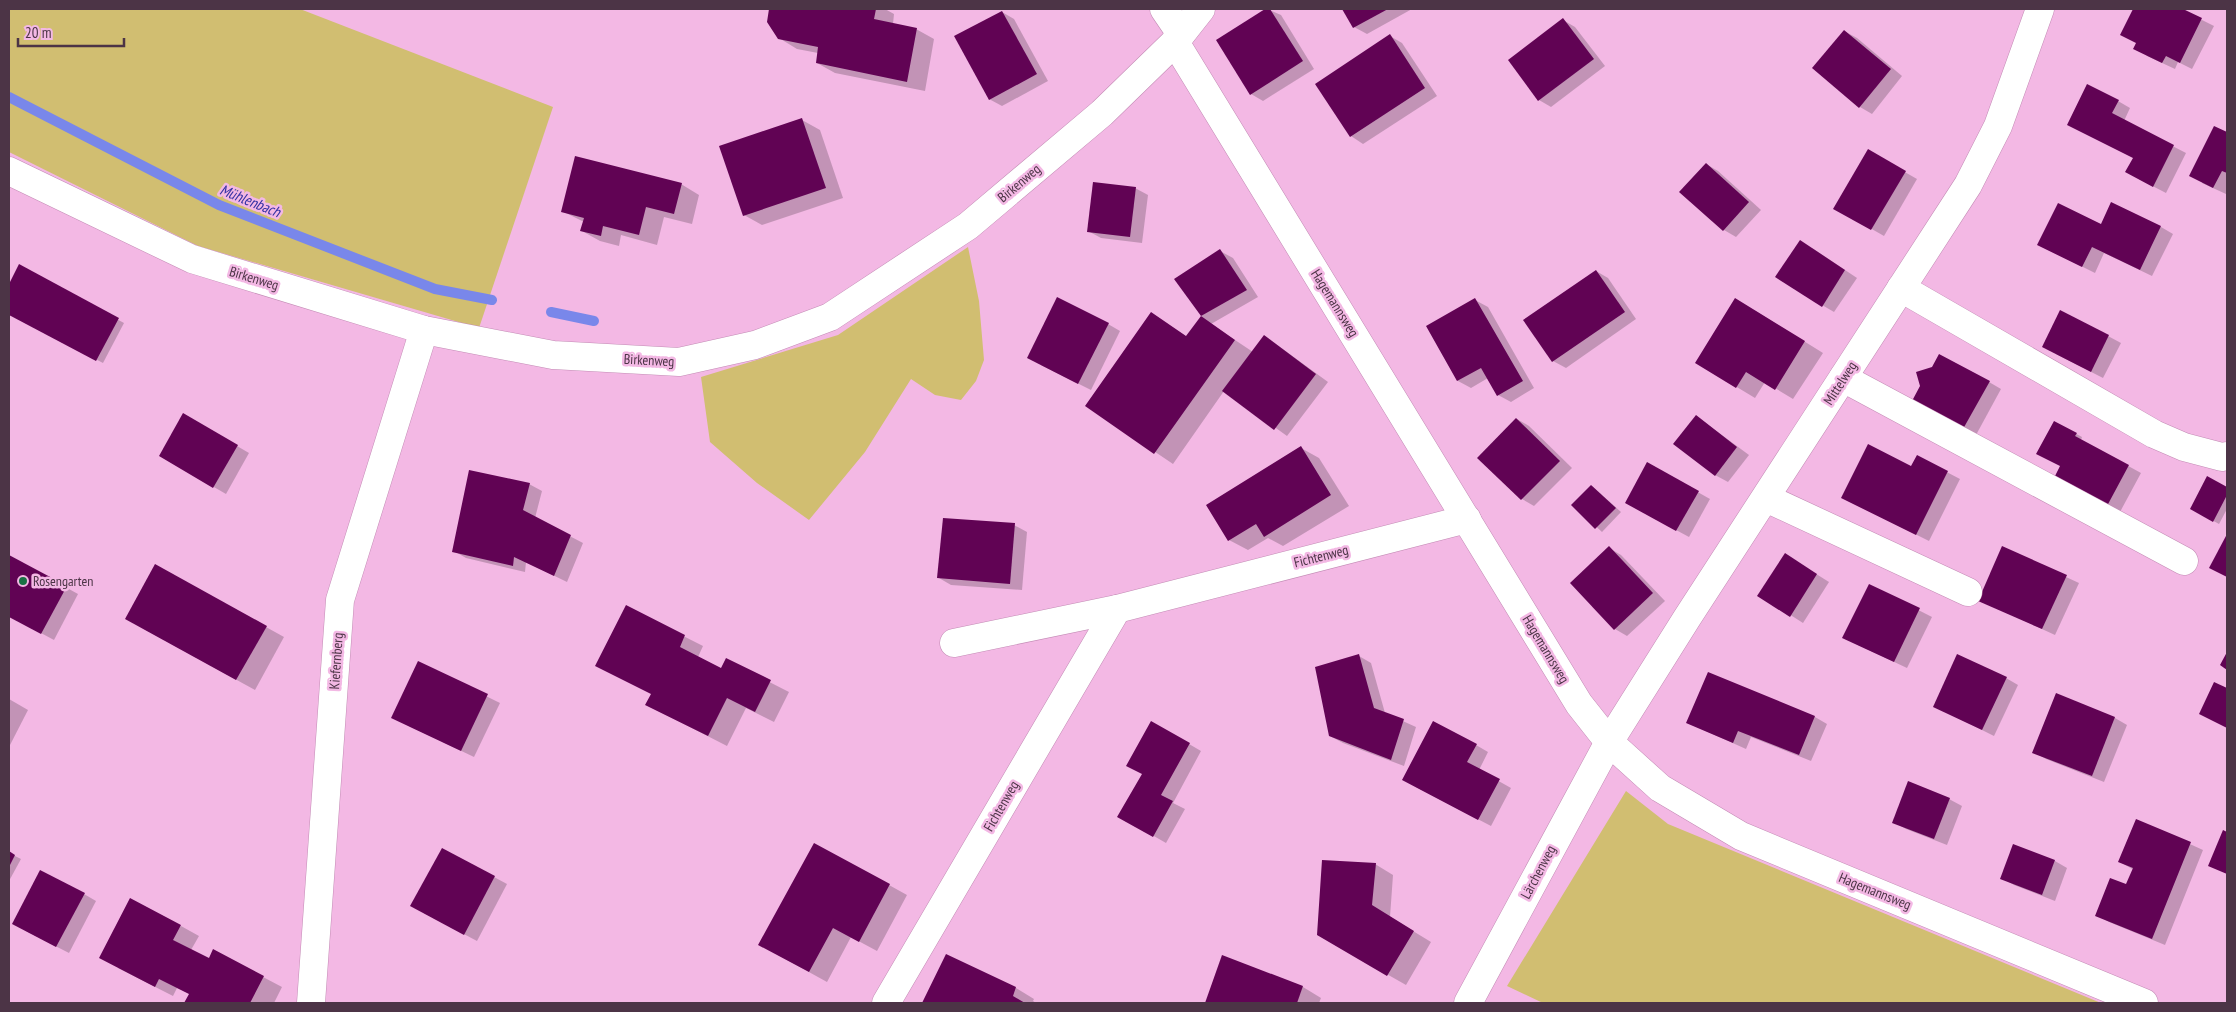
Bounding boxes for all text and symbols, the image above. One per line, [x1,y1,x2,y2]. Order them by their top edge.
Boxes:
scale bar [18,15,124,47]
text: 20 m [25,23,51,42]
street label: Birkenweg [994,160,1044,206]
water label: Mühlenbach [217,180,284,222]
street label: Birkenweg [227,262,281,294]
street label: Hagemannsweg [1307,266,1363,340]
street label: Birkenweg [623,350,675,370]
street label: Mittelweg [1819,358,1861,408]
street label: Fichtenweg [1292,541,1350,571]
place label: Rosengarten [33,572,93,590]
marker: Rosengarten [17,575,29,587]
street label: Hagemannsweg [1519,612,1573,686]
street label: Kiefernberg [325,632,347,690]
street label: Fichtenweg [979,777,1023,835]
street label: Lärchenweg [1516,842,1560,902]
street label: Hagemannsweg [1836,868,1914,914]

